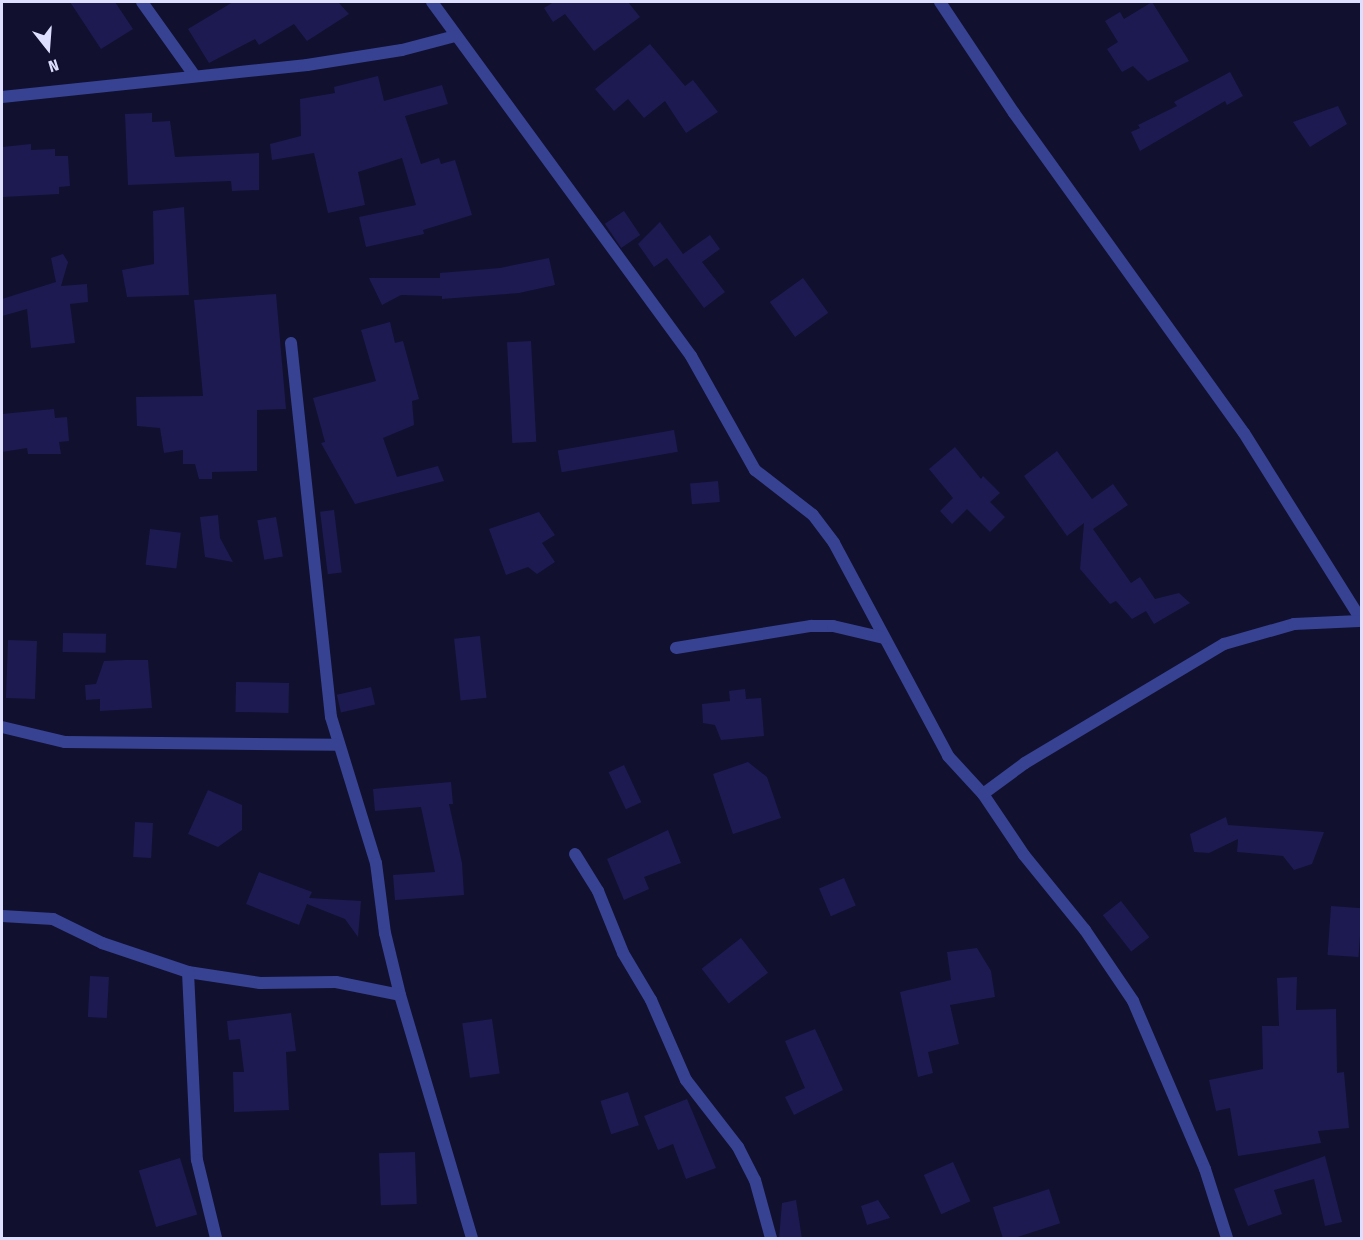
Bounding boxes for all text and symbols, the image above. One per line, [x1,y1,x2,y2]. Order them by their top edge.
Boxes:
north arrow [18,18,78,78]
text: N [46,55,61,76]

